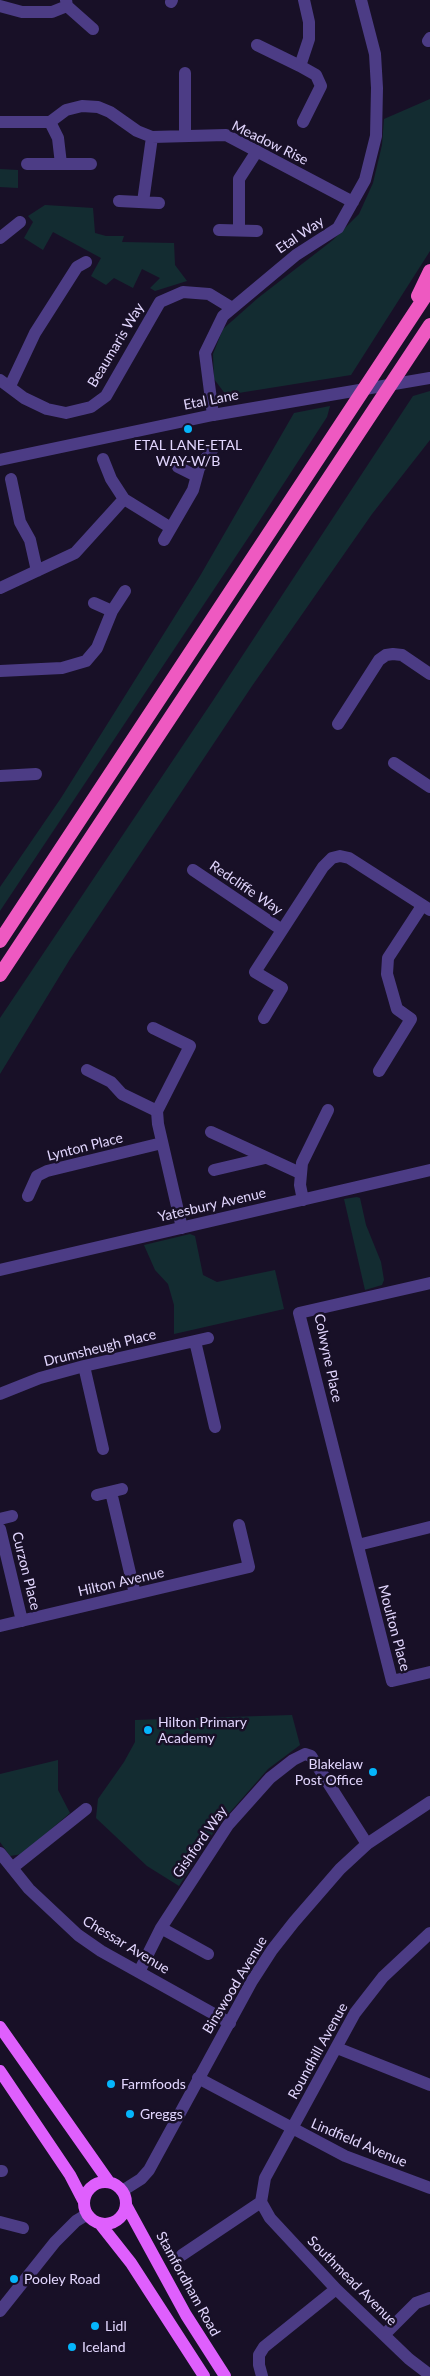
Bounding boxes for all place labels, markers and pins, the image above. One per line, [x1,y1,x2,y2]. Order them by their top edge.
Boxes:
marker: ETAL LANE-ETAL WAY-W/B [182,423,194,435]
place label: ETAL LANE-ETAL WAY-W/B [134,437,242,470]
place label: Hilton Primary Academy [158,1714,247,1746]
marker: Hilton Primary Academy [142,1724,154,1736]
place label: Blakelaw Post Office [295,1756,363,1788]
marker: Blakelaw Post Office [367,1766,379,1778]
place label: Farmfoods [121,2076,186,2092]
marker: Farmfoods [105,2078,117,2090]
place label: Greggs [140,2106,183,2122]
marker: Greggs [124,2108,136,2120]
place label: Pooley Road [24,2271,100,2287]
marker: Pooley Road [8,2273,20,2285]
place label: Lidl [105,2318,127,2334]
marker: Lidl [89,2320,101,2332]
place label: Iceland [82,2339,126,2355]
marker: Iceland [66,2341,78,2353]

